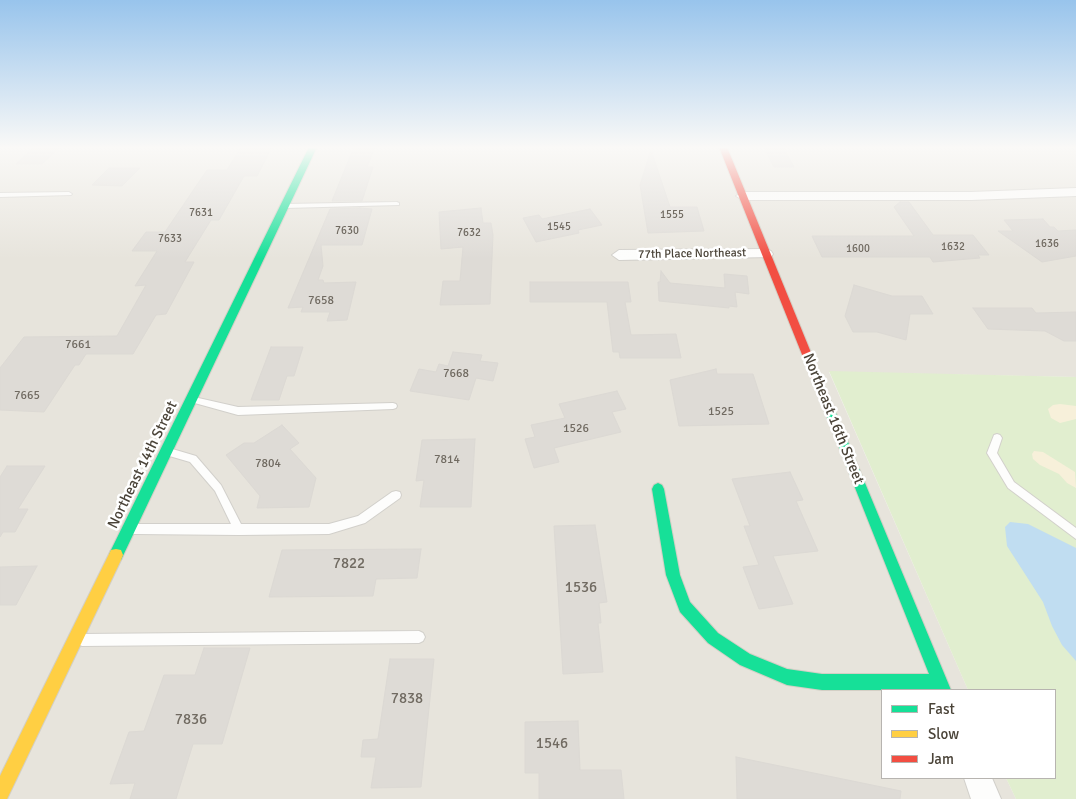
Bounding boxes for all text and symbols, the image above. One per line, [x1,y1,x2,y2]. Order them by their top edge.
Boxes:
house number: 7631 [189,206,213,220]
house number: 1555 [660,208,684,222]
house number: 1545 [547,220,571,234]
house number: 7630 [335,224,359,238]
house number: 7632 [457,226,481,240]
house number: 7633 [158,232,182,246]
house number: 1636 [1035,237,1059,251]
house number: 1632 [941,240,965,254]
house number: 1600 [846,242,870,256]
street label: 77th Place Northeast [638,246,746,262]
house number: 7658 [308,294,334,308]
house number: 7661 [65,338,91,352]
street label: Northeast 16th Street [799,351,867,487]
house number: 7668 [443,367,469,381]
house number: 7665 [14,389,40,403]
street label: Northeast 14th Street [104,398,182,532]
house number: 1525 [708,405,734,419]
house number: 1526 [563,422,589,436]
house number: 7814 [434,453,460,467]
house number: 7804 [255,457,281,471]
house number: 7822 [333,555,365,573]
house number: 1536 [565,579,597,597]
legend [881,689,1056,779]
house number: 7838 [391,690,423,708]
text: Fast [928,700,955,718]
house number: 7836 [175,711,207,729]
text: Slow [928,725,959,743]
house number: 1546 [536,735,568,753]
text: Jam [928,750,954,768]

